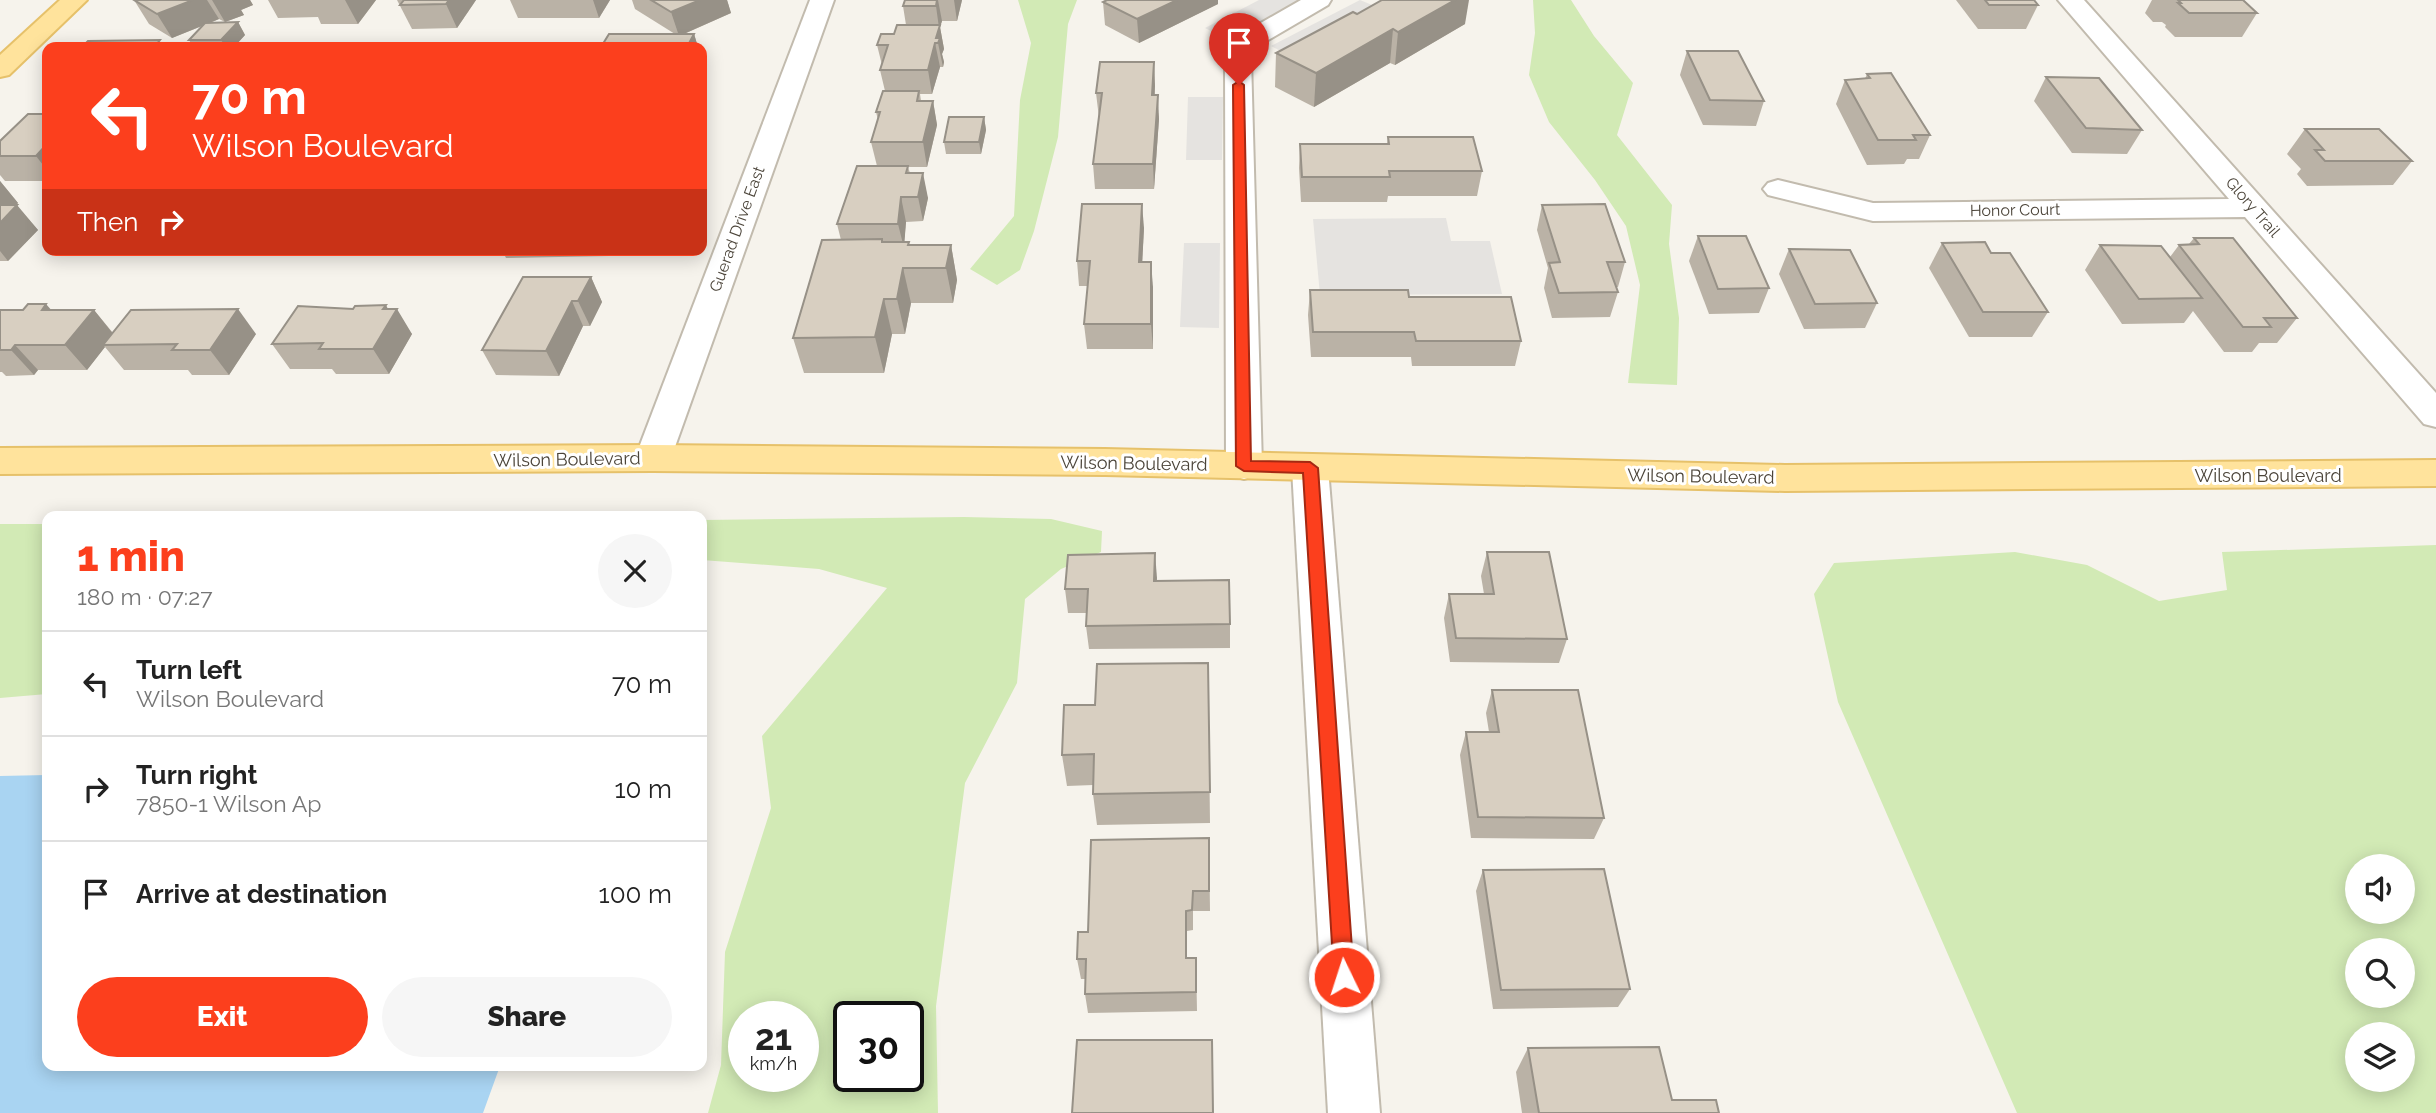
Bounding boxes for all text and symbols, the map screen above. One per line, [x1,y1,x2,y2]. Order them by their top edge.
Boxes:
pin [1209,13,1269,85]
icon: arrive [1220,24,1258,62]
text: 70 m [192,68,307,125]
icon: left [77,70,168,161]
text: Wilson Boulevard [192,127,454,164]
street label: Guerad Drive East [705,163,769,294]
street label: Glory Trail [2222,173,2285,241]
street label: Honor Court [1970,200,2061,220]
icon: right [152,203,190,241]
text: Then [77,207,138,237]
street label: Wilson Boulevard [493,447,641,471]
street label: Wilson Boulevard [1060,451,1208,475]
street label: Wilson Boulevard [1627,464,1775,488]
street label: Wilson Boulevard [2194,465,2342,486]
text: 1 min [77,532,185,581]
button: close [598,534,672,608]
text: 180 m · 07:27 [77,583,212,610]
text: Turn left [136,655,242,685]
icon: left [77,665,115,703]
text: 70 m [612,669,672,699]
text: Wilson Boulevard [136,685,324,712]
text: Turn right [136,760,257,790]
icon: right [77,770,115,808]
text: 10 m [614,774,672,804]
text: 7850-1 Wilson Ap [136,790,321,817]
map controls [2345,854,2415,1092]
button: sound [2345,854,2415,924]
icon: arrive [77,875,115,913]
text: Arrive at destination [136,879,387,909]
text: 100 m [599,879,672,909]
button: search [2345,938,2415,1008]
position arrow [1307,940,1381,1014]
button: Exit [77,977,368,1057]
button: Share [382,977,672,1057]
speed limit sign: 30 [833,1001,924,1092]
text: 21 [755,1017,792,1058]
button: layers [2345,1022,2415,1092]
text: km/h [750,1053,797,1074]

